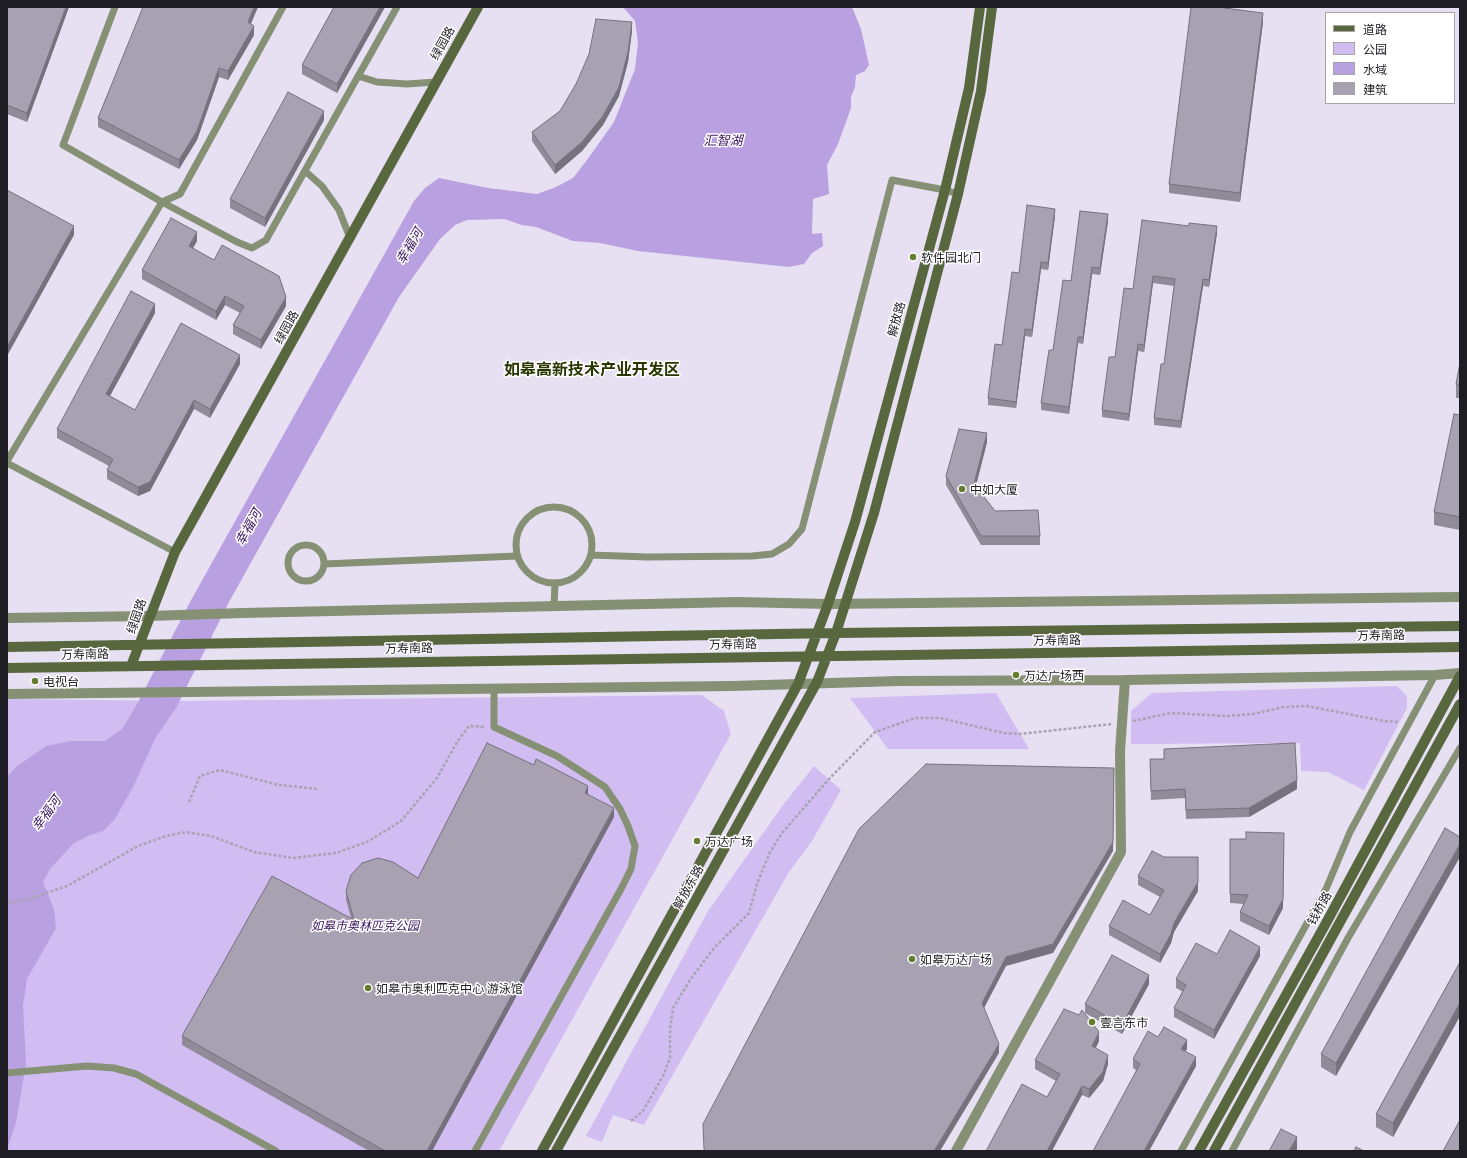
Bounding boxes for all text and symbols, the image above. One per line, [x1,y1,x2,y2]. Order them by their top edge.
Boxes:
legend [1325,12,1455,104]
text: 道路 [1363,20,1387,37]
street label: 绿园路 [427,24,457,62]
text: 公园 [1363,40,1387,57]
text: 水域 [1363,60,1387,77]
text: 建筑 [1363,80,1387,97]
water label: 汇智湖 [704,132,742,148]
water label: 幸福河 [392,225,426,267]
place label: 软件园北门 [921,250,981,264]
marker: 软件园北门 [908,252,918,262]
street label: 解放路 [884,300,908,338]
street label: 绿园路 [271,308,301,346]
district label: 如皋高新技术产业开发区 [504,359,680,379]
place label: 中如大厦 [970,482,1018,496]
marker: 中如大厦 [957,484,967,494]
water label: 幸福河 [232,506,264,548]
street label: 绿园路 [123,597,149,635]
street label: 万寿南路 [1357,627,1405,643]
street label: 万寿南路 [1033,632,1081,648]
street label: 万寿南路 [709,636,757,652]
street label: 万寿南路 [385,640,433,656]
street label: 万寿南路 [61,646,109,662]
place label: 万达广场西 [1024,668,1084,682]
marker: 万达广场西 [1011,670,1021,680]
place label: 电视台 [43,674,79,688]
marker: 电视台 [30,676,40,686]
water label: 幸福河 [28,793,64,833]
place label: 万达广场 [705,834,753,848]
marker: 万达广场 [692,836,702,846]
street label: 解放东路 [670,863,706,911]
street label: 钱桥路 [1304,889,1334,927]
park label: 如皋市奥林匹克公园 [311,918,419,932]
place label: 如皋万达广场 [920,952,992,966]
marker: 如皋万达广场 [907,954,917,964]
place label: 如皋市奥利匹克中心 游泳馆 [376,981,523,995]
marker: 如皋市奥利匹克中心 游泳馆 [363,983,373,993]
place label: 壹言东市 [1100,1015,1148,1029]
marker: 壹言东市 [1087,1017,1097,1027]

